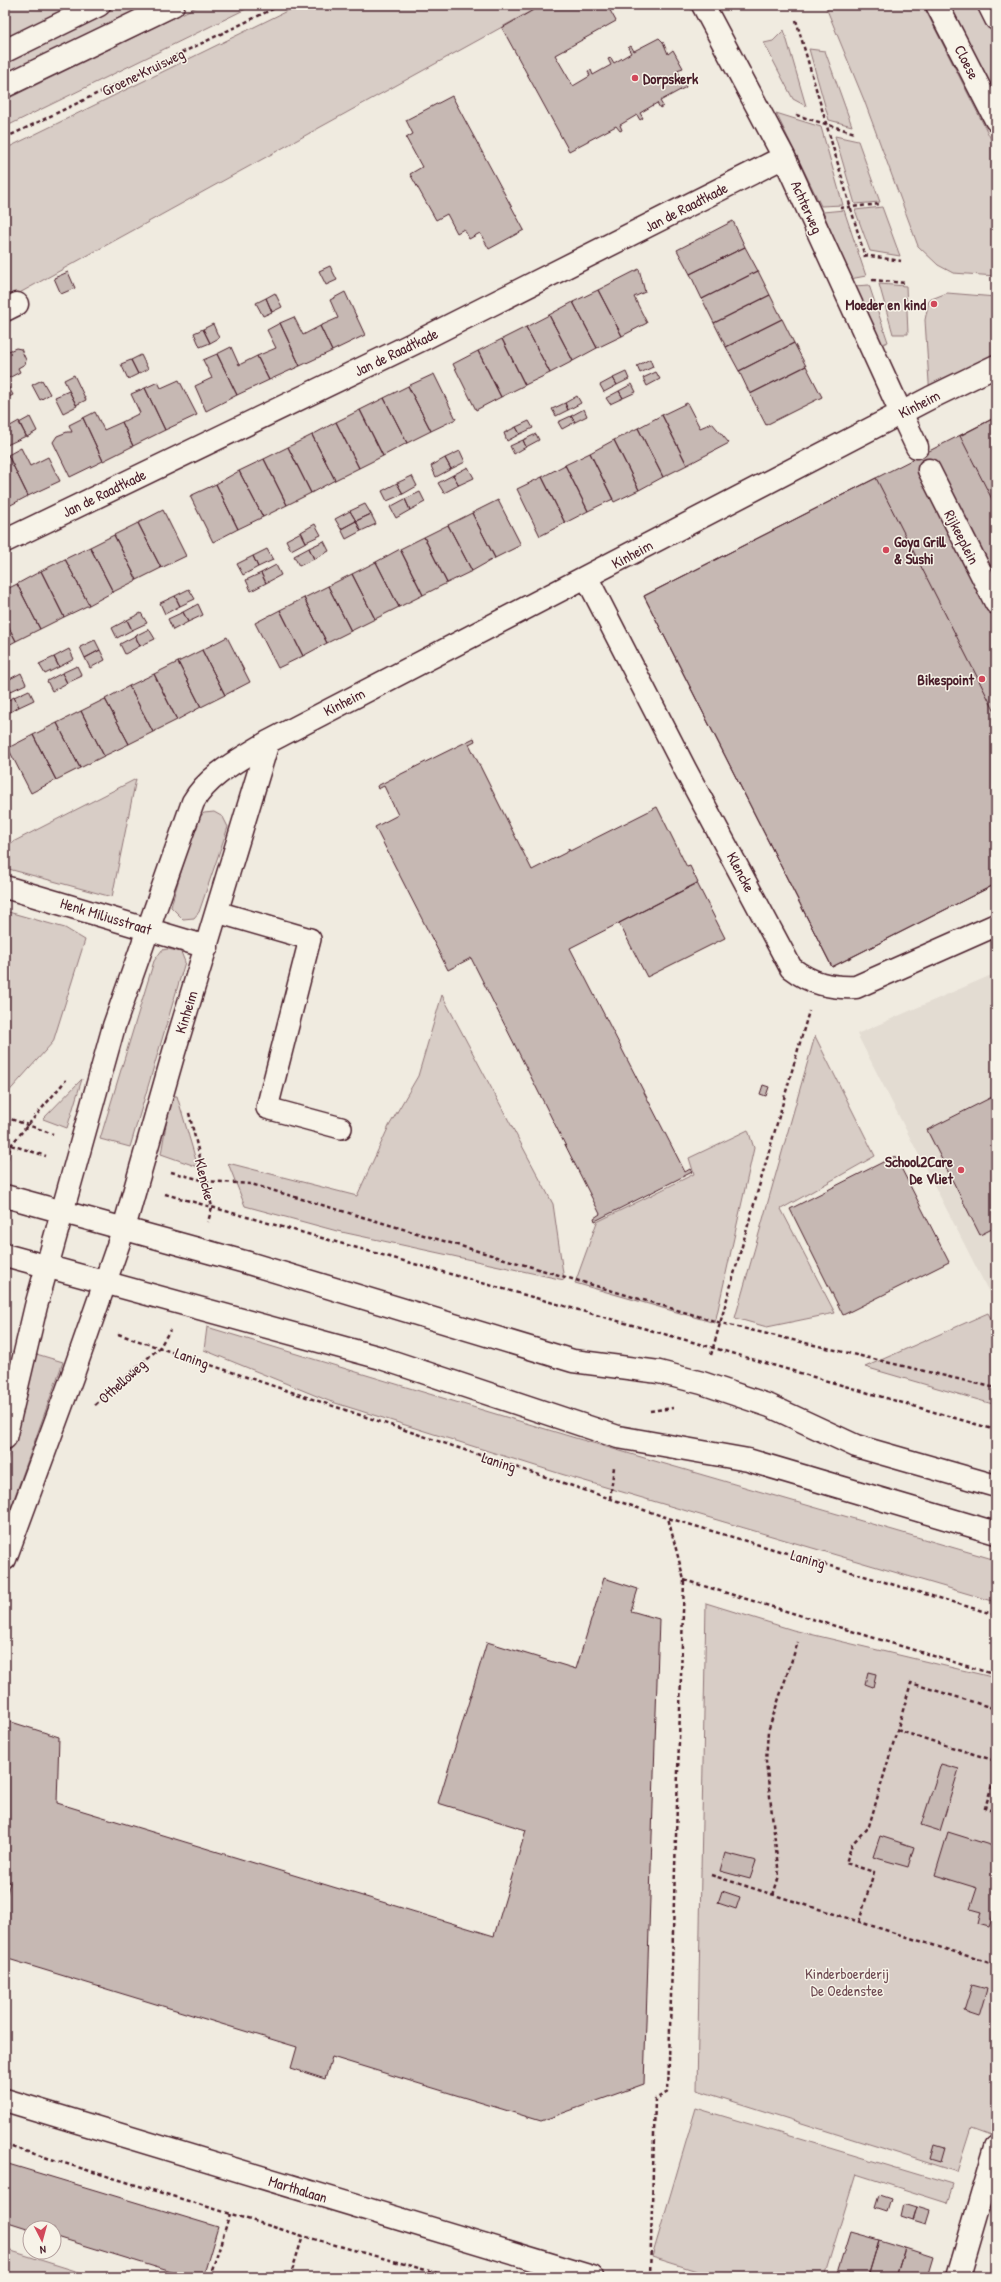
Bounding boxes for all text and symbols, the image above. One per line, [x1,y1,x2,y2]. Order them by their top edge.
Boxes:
street label: Cloese [949,41,985,83]
street label: Groene Kruisweg [98,43,188,101]
place label: Dorpskerk [643,68,699,90]
marker: Dorpskerk [630,73,640,83]
street label: Jan de Raadtkade [641,177,731,237]
street label: Achterweg [786,177,828,237]
place label: Moeder en kind [846,294,926,315]
marker: Moeder en kind [929,299,939,309]
street label: Jan de Raadtkade [351,323,441,381]
street label: Kinheim [895,385,943,423]
street label: Jan de Raadtkade [59,464,149,522]
street label: Rijkeeplein [939,506,985,568]
place label: Goya Grill & Sushi [894,531,946,569]
street label: Kinheim [608,534,656,574]
marker: Goya Grill & Sushi [881,545,891,555]
place label: Bikespoint [917,669,975,691]
marker: Bikespoint [977,674,987,684]
street label: Kinheim [320,683,368,721]
street label: Klencke [722,848,760,896]
street label: Henk Miliusstraat [58,892,155,940]
street label: Kinheim [170,988,202,1036]
place label: School2Care De Vliet [885,1151,954,1189]
street label: Klencke [190,1156,220,1202]
marker: School2Care De Vliet [956,1165,966,1175]
street label: Laning [172,1342,212,1374]
street label: Othelloweg [93,1354,151,1408]
street label: Laning [479,1447,519,1478]
street label: Laning [788,1544,828,1574]
park label: Kinderboerderij De Oedenstee [805,1963,889,2001]
street label: Marthalaan [266,2170,330,2208]
north arrow [22,2220,62,2260]
text: N [39,2243,47,2257]

